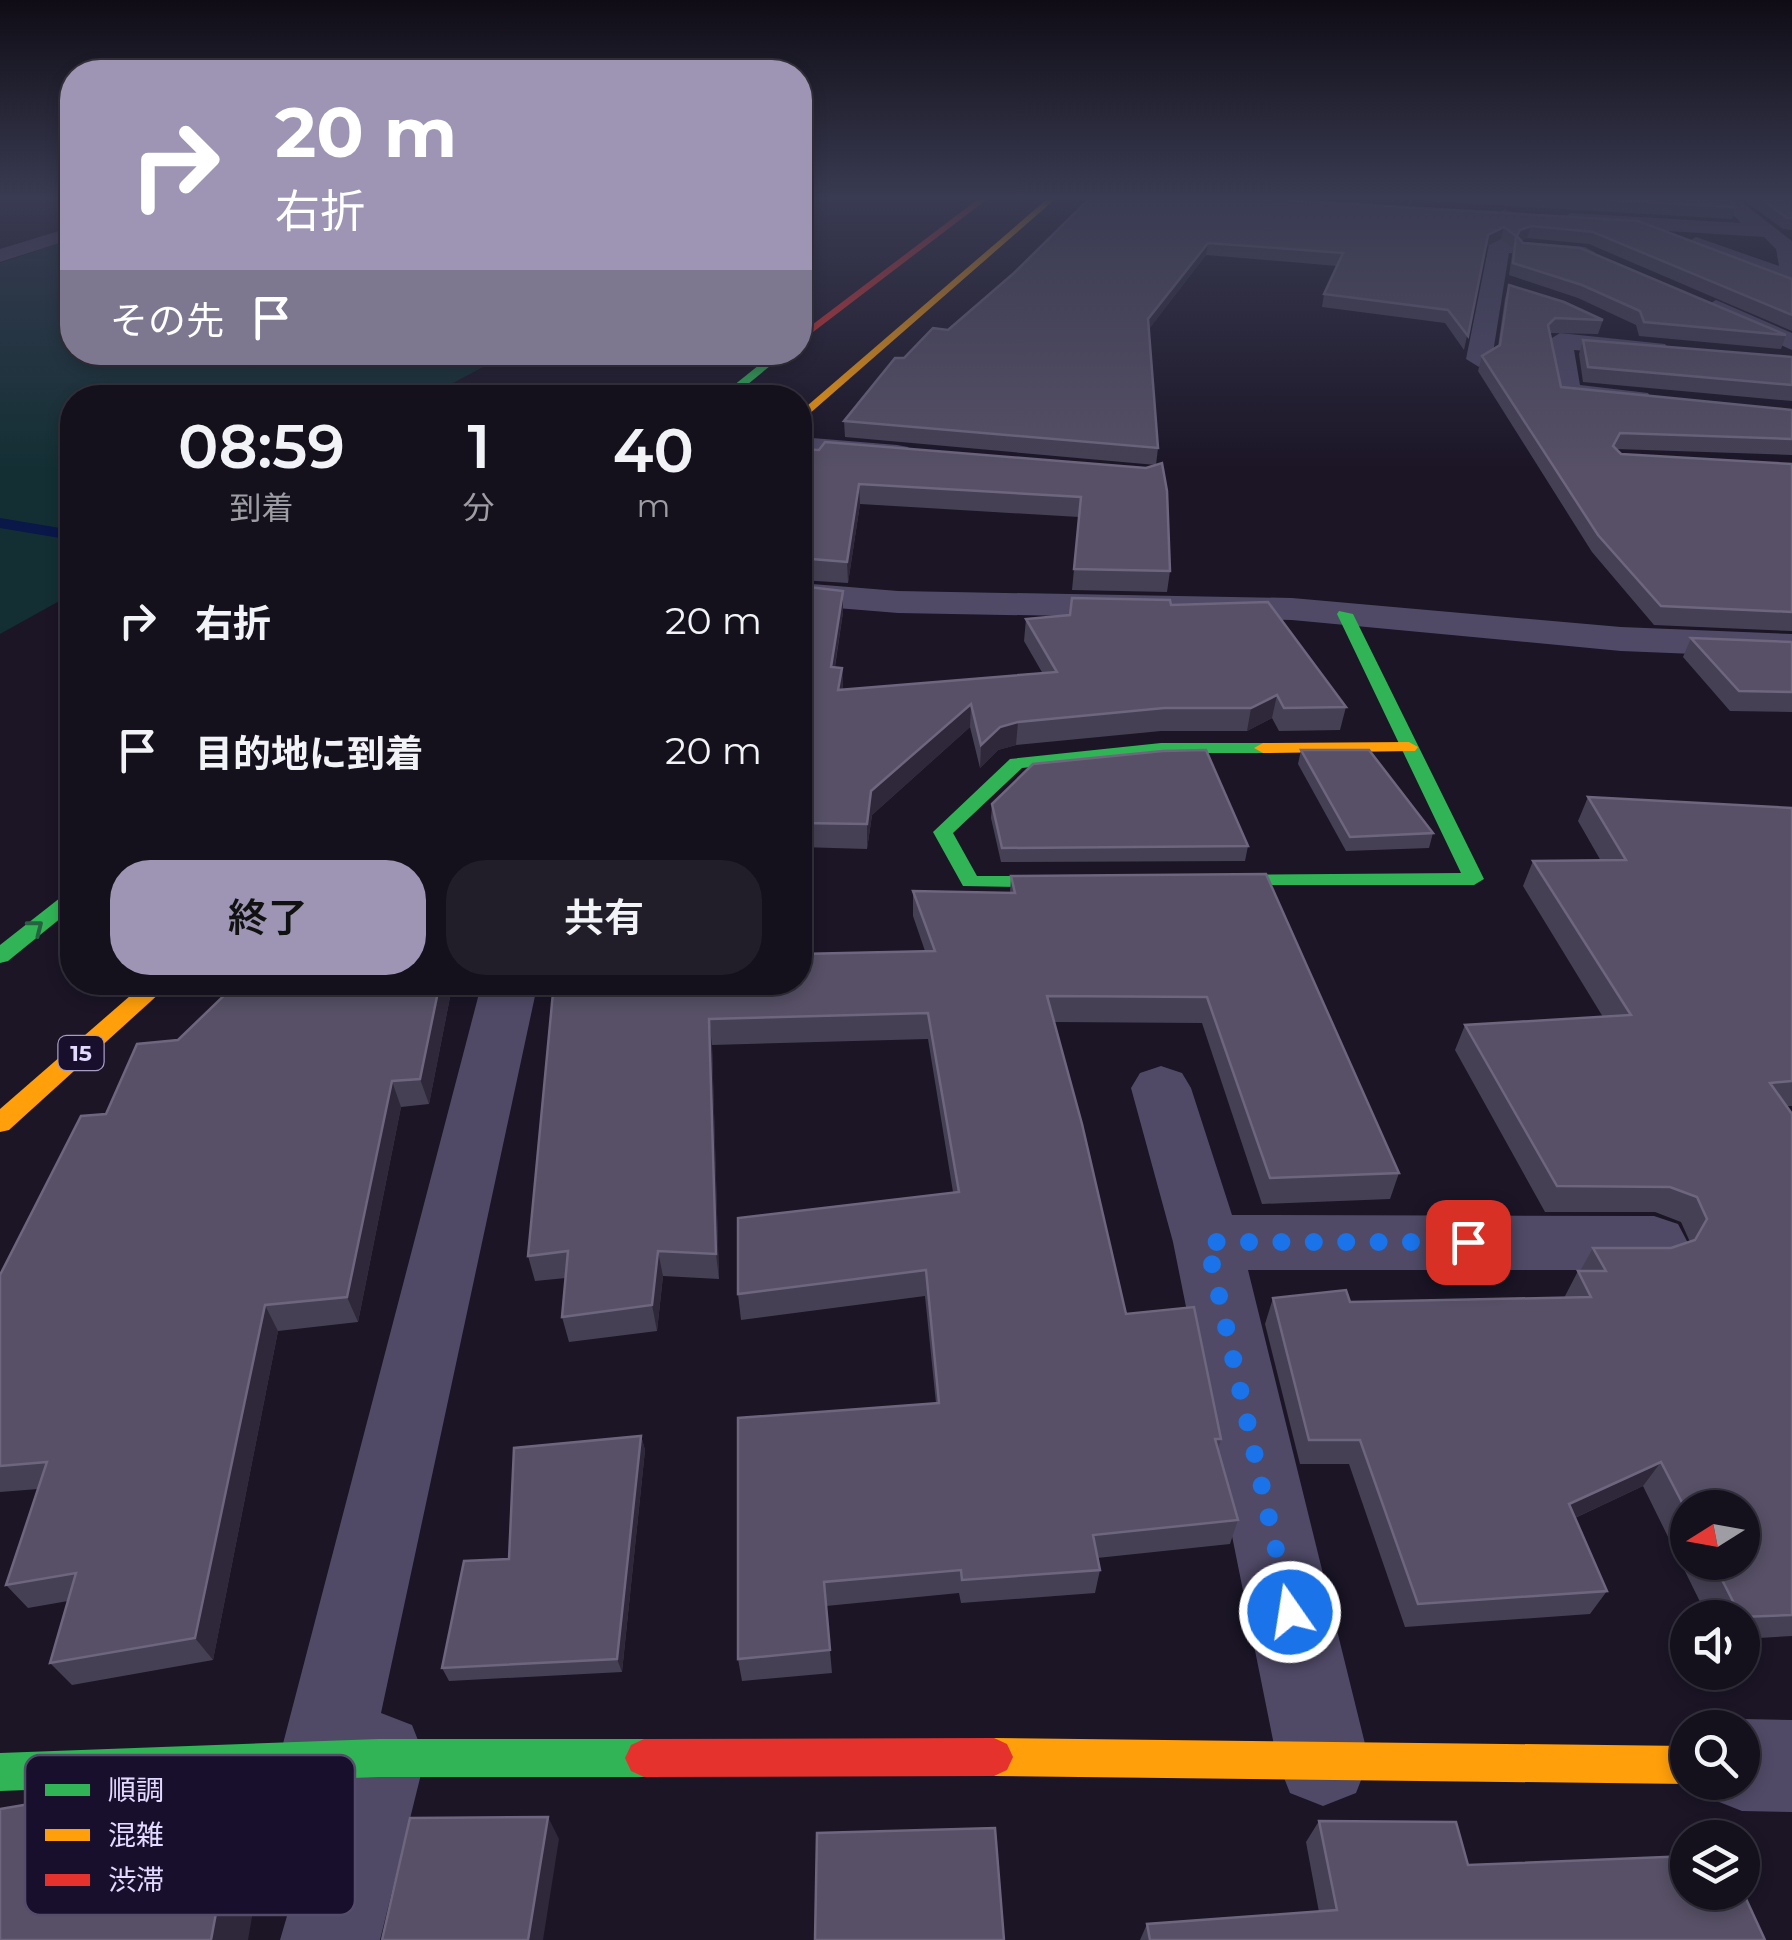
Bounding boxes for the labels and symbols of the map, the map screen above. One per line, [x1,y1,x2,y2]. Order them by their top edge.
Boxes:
one-way arrow [25,922,43,939]
road number: 15 [58,1036,104,1070]
pin [1426,1200,1511,1285]
north arrow [1670,1490,1760,1580]
position arrow [1238,1560,1342,1664]
legend [25,1755,355,1915]
text: 順調 [108,1773,164,1807]
text: 混雑 [108,1818,164,1852]
text: 渋滞 [108,1863,164,1897]

